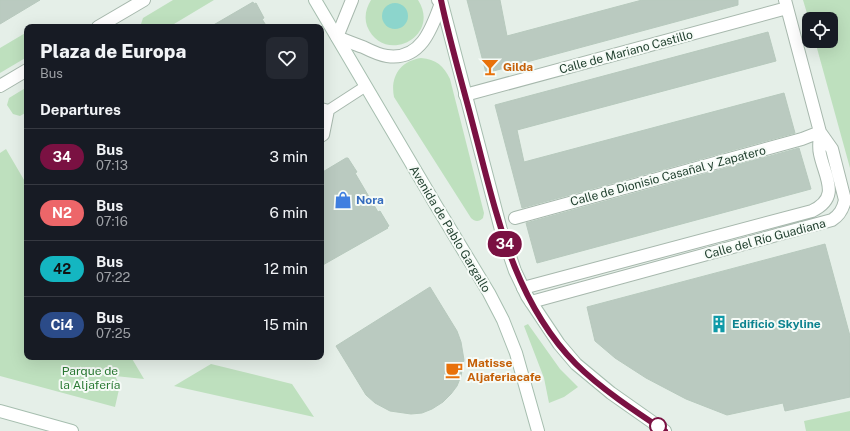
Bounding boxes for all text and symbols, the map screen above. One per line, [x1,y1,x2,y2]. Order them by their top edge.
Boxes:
map controls [802,12,838,48]
button: locate [802,12,838,48]
street label: Calle de Mariano Castillo [558,27,695,77]
button: heart [266,37,308,79]
text: Plaza de Europa [40,40,186,62]
bar icon: Gilda [480,57,500,77]
place label: Gilda [503,60,533,74]
text: Bus [40,66,63,81]
text: Departures [40,101,121,118]
text: Bus [96,141,123,158]
street label: Calle de Dionisio Casañal y Zapatero [569,143,767,209]
text: 3 min [269,148,308,165]
text: 34 [53,149,71,165]
text: 07:13 [96,158,128,173]
street label: Avenida de Pablo Gargallo [407,163,494,295]
shop icon: Nora [333,190,353,210]
place label: Nora [356,193,384,207]
text: Bus [96,197,123,214]
text: 6 min [270,204,308,221]
text: N2 [52,205,72,221]
text: 07:16 [96,214,128,229]
street label: Calle del Río Guadiana [703,216,827,262]
line badge: 34 [487,231,523,257]
text: 34 [496,236,514,252]
text: Bus [96,253,123,270]
text: 12 min [264,260,308,277]
text: 42 [53,261,71,277]
text: 07:22 [96,270,130,285]
text: Bus [96,309,123,326]
building icon: Edificio Skyline [709,314,729,334]
text: 15 min [263,316,308,333]
text: Ci4 [51,317,73,333]
place label: Edificio Skyline [732,317,821,331]
text: 07:25 [96,326,131,341]
place label: Matisse Aljaferiacafe [467,356,541,384]
cafe icon: Matisse Aljaferiacafe [444,360,464,380]
park label: Parque de la Aljafería [60,364,120,392]
unlabelled marker [649,417,667,431]

